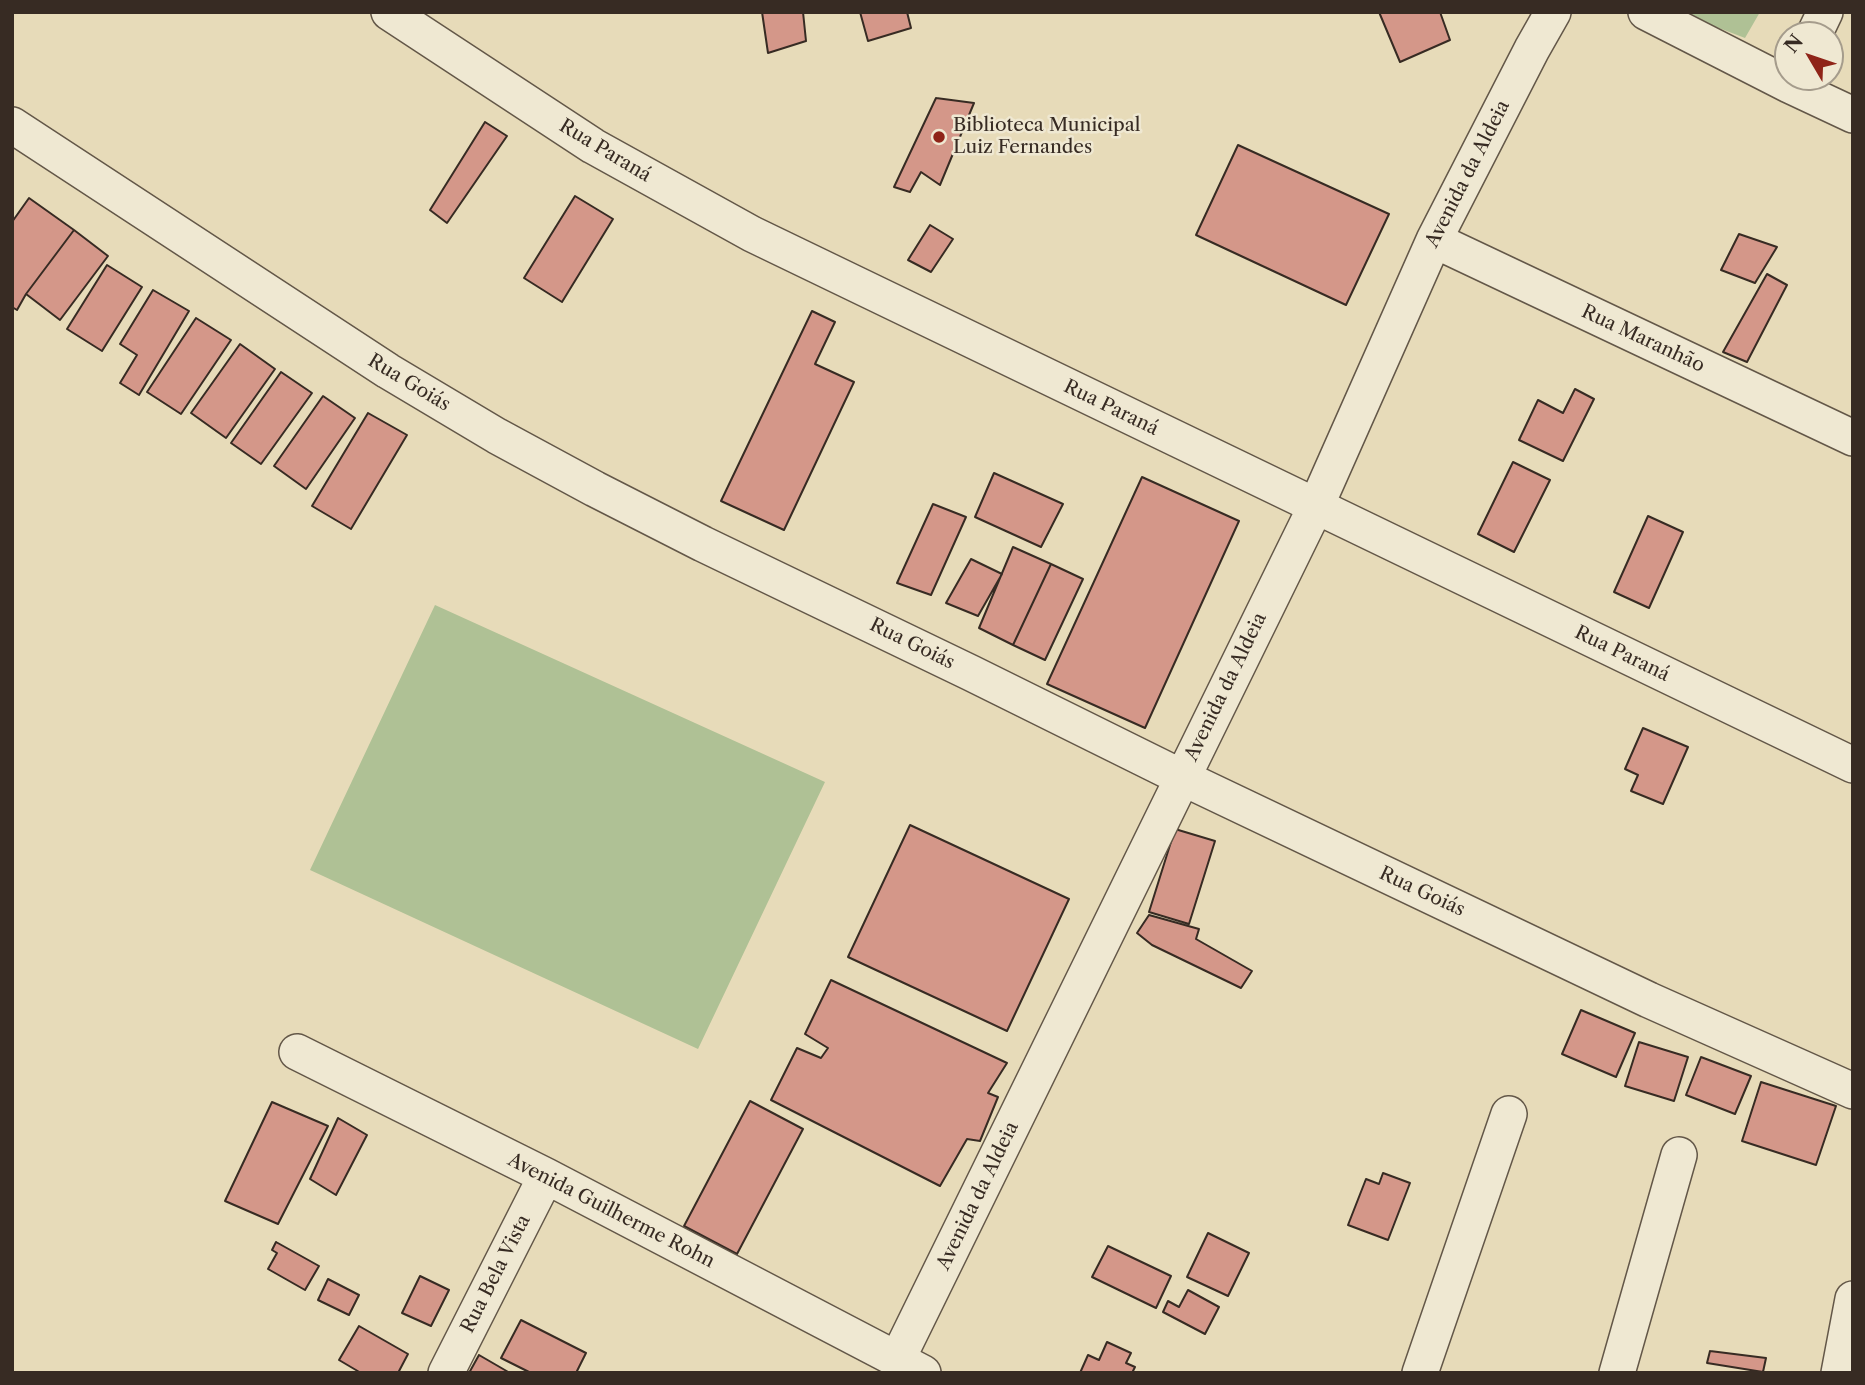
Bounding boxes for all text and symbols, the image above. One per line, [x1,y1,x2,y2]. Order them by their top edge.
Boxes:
north arrow [1774,21,1844,91]
text: N [1780,30,1808,57]
street label: Avenida da Aldeia [1421,97,1515,251]
street label: Rua Paraná [555,115,655,187]
place label: Biblioteca Municipal Luiz Fernandes [953,115,1140,159]
marker: Biblioteca Municipal Luiz Fernandes [931,129,947,145]
street label: Rua Maranhão [1578,301,1708,377]
street label: Rua Goiás [364,350,454,416]
street label: Rua Paraná [1060,375,1162,441]
street label: Avenida da Aldeia [1180,609,1272,765]
street label: Rua Goiás [866,614,958,674]
street label: Rua Paraná [1571,621,1673,687]
street label: Rua Goiás [1376,862,1468,922]
street label: Avenida da Aldeia [932,1118,1024,1274]
street label: Avenida Guilherme Rohn [504,1149,718,1273]
street label: Rua Bela Vista [456,1211,536,1337]

